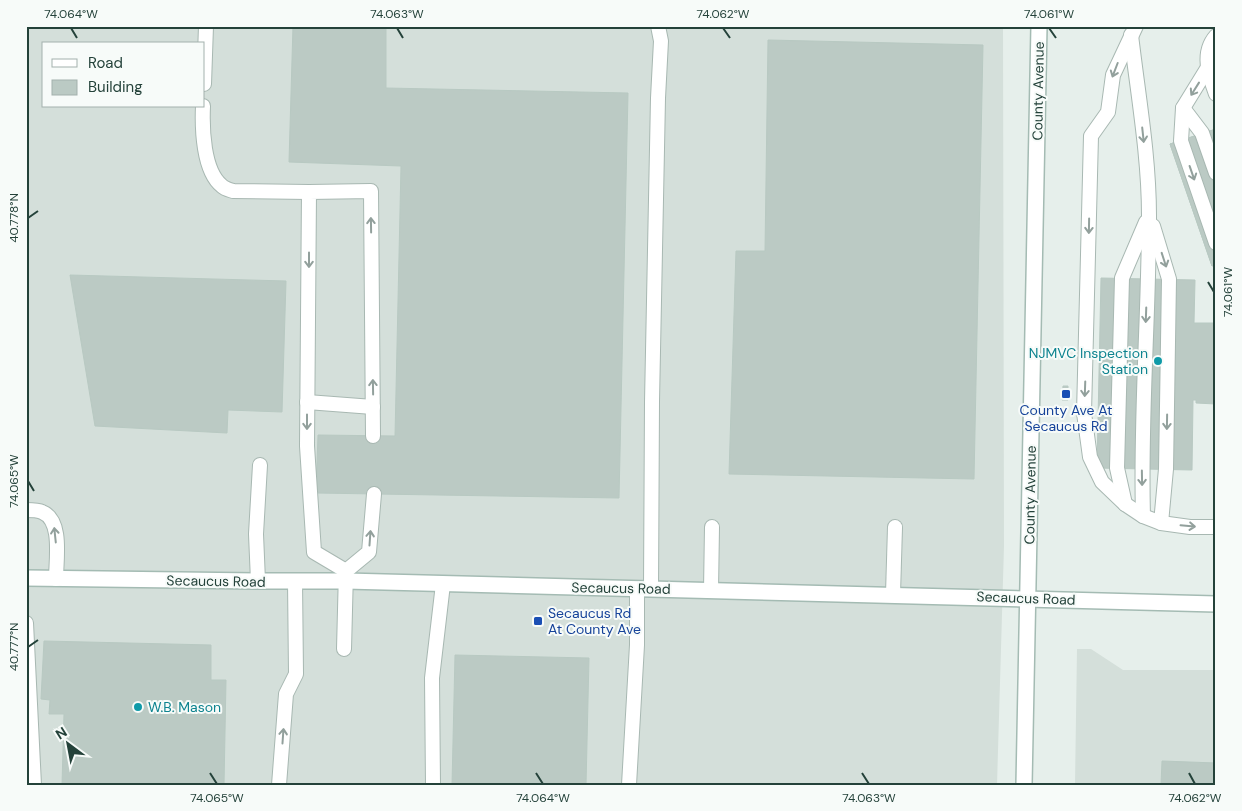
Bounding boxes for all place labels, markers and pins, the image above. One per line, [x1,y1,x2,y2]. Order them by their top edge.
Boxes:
place label: NJMVC Inspection Station [1029,344,1148,378]
marker: NJMVC Inspection Station [1152,355,1164,367]
marker: County Ave At Secaucus Rd [1060,388,1072,400]
place label: County Ave At Secaucus Rd [1020,401,1112,435]
place label: Secaucus Rd At County Ave [548,604,641,638]
marker: Secaucus Rd At County Ave [532,615,544,627]
place label: W.B. Mason [148,698,221,716]
marker: W.B. Mason [132,701,144,713]

